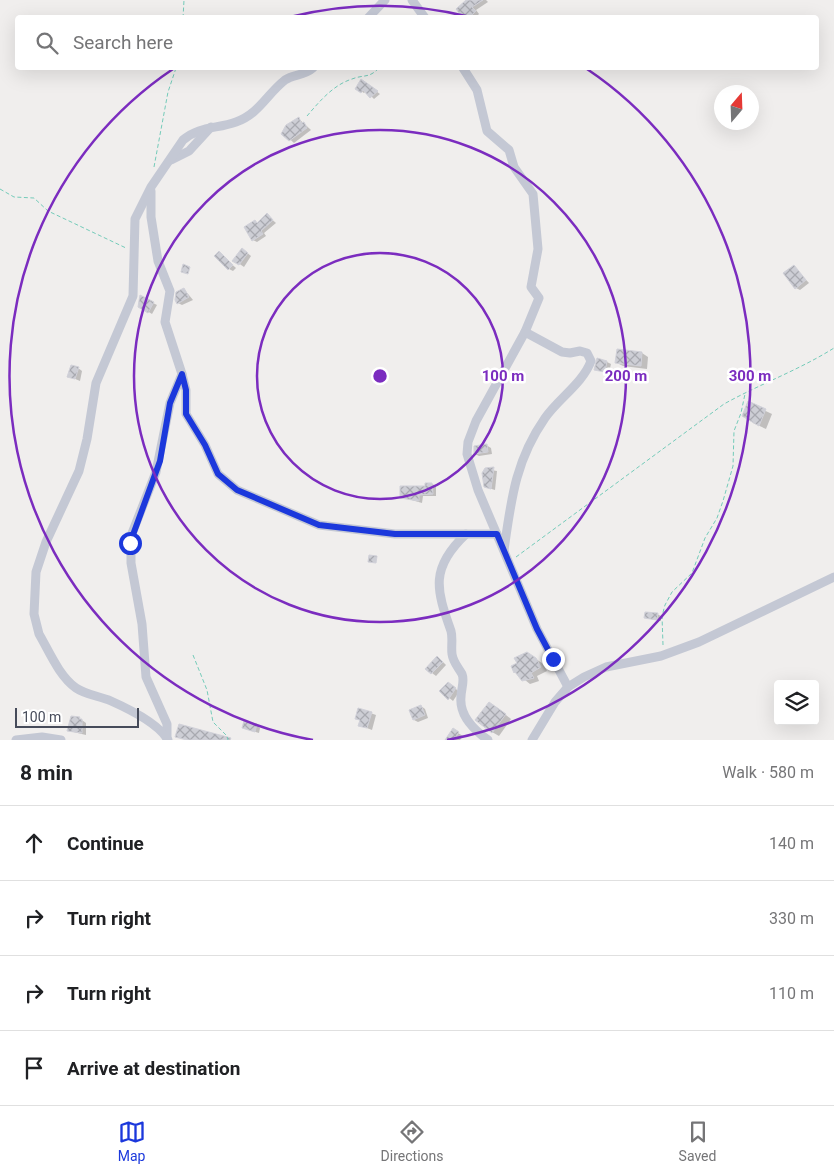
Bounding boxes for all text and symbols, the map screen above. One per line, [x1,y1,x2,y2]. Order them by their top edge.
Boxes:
search box [15,15,819,70]
icon: search [33,29,61,57]
text: Search here [73,31,173,54]
north arrow [714,85,759,130]
centre of rings [371,367,389,385]
text: 100 m [482,367,524,385]
text: 200 m [605,367,647,385]
text: 300 m [729,367,771,385]
route start [119,532,142,555]
route end [542,648,565,671]
map controls [774,680,819,725]
button: layers [774,680,819,725]
scale bar [15,705,139,728]
text: 100 m [22,709,61,725]
text: 8 min [20,761,73,785]
text: Walk · 580 m [722,763,814,782]
icon: ahead [20,829,48,857]
text: Continue [67,832,144,855]
text: 140 m [769,834,814,853]
icon: right [20,904,48,932]
text: Turn right [67,907,151,930]
text: 330 m [769,909,814,928]
icon: right [20,979,48,1007]
text: Turn right [67,982,151,1005]
text: 110 m [769,984,814,1003]
icon: arrive [20,1054,48,1082]
text: Arrive at destination [67,1057,240,1080]
tab: Map [118,1118,146,1164]
tab: Directions [381,1118,444,1164]
tab: Saved [679,1118,716,1164]

